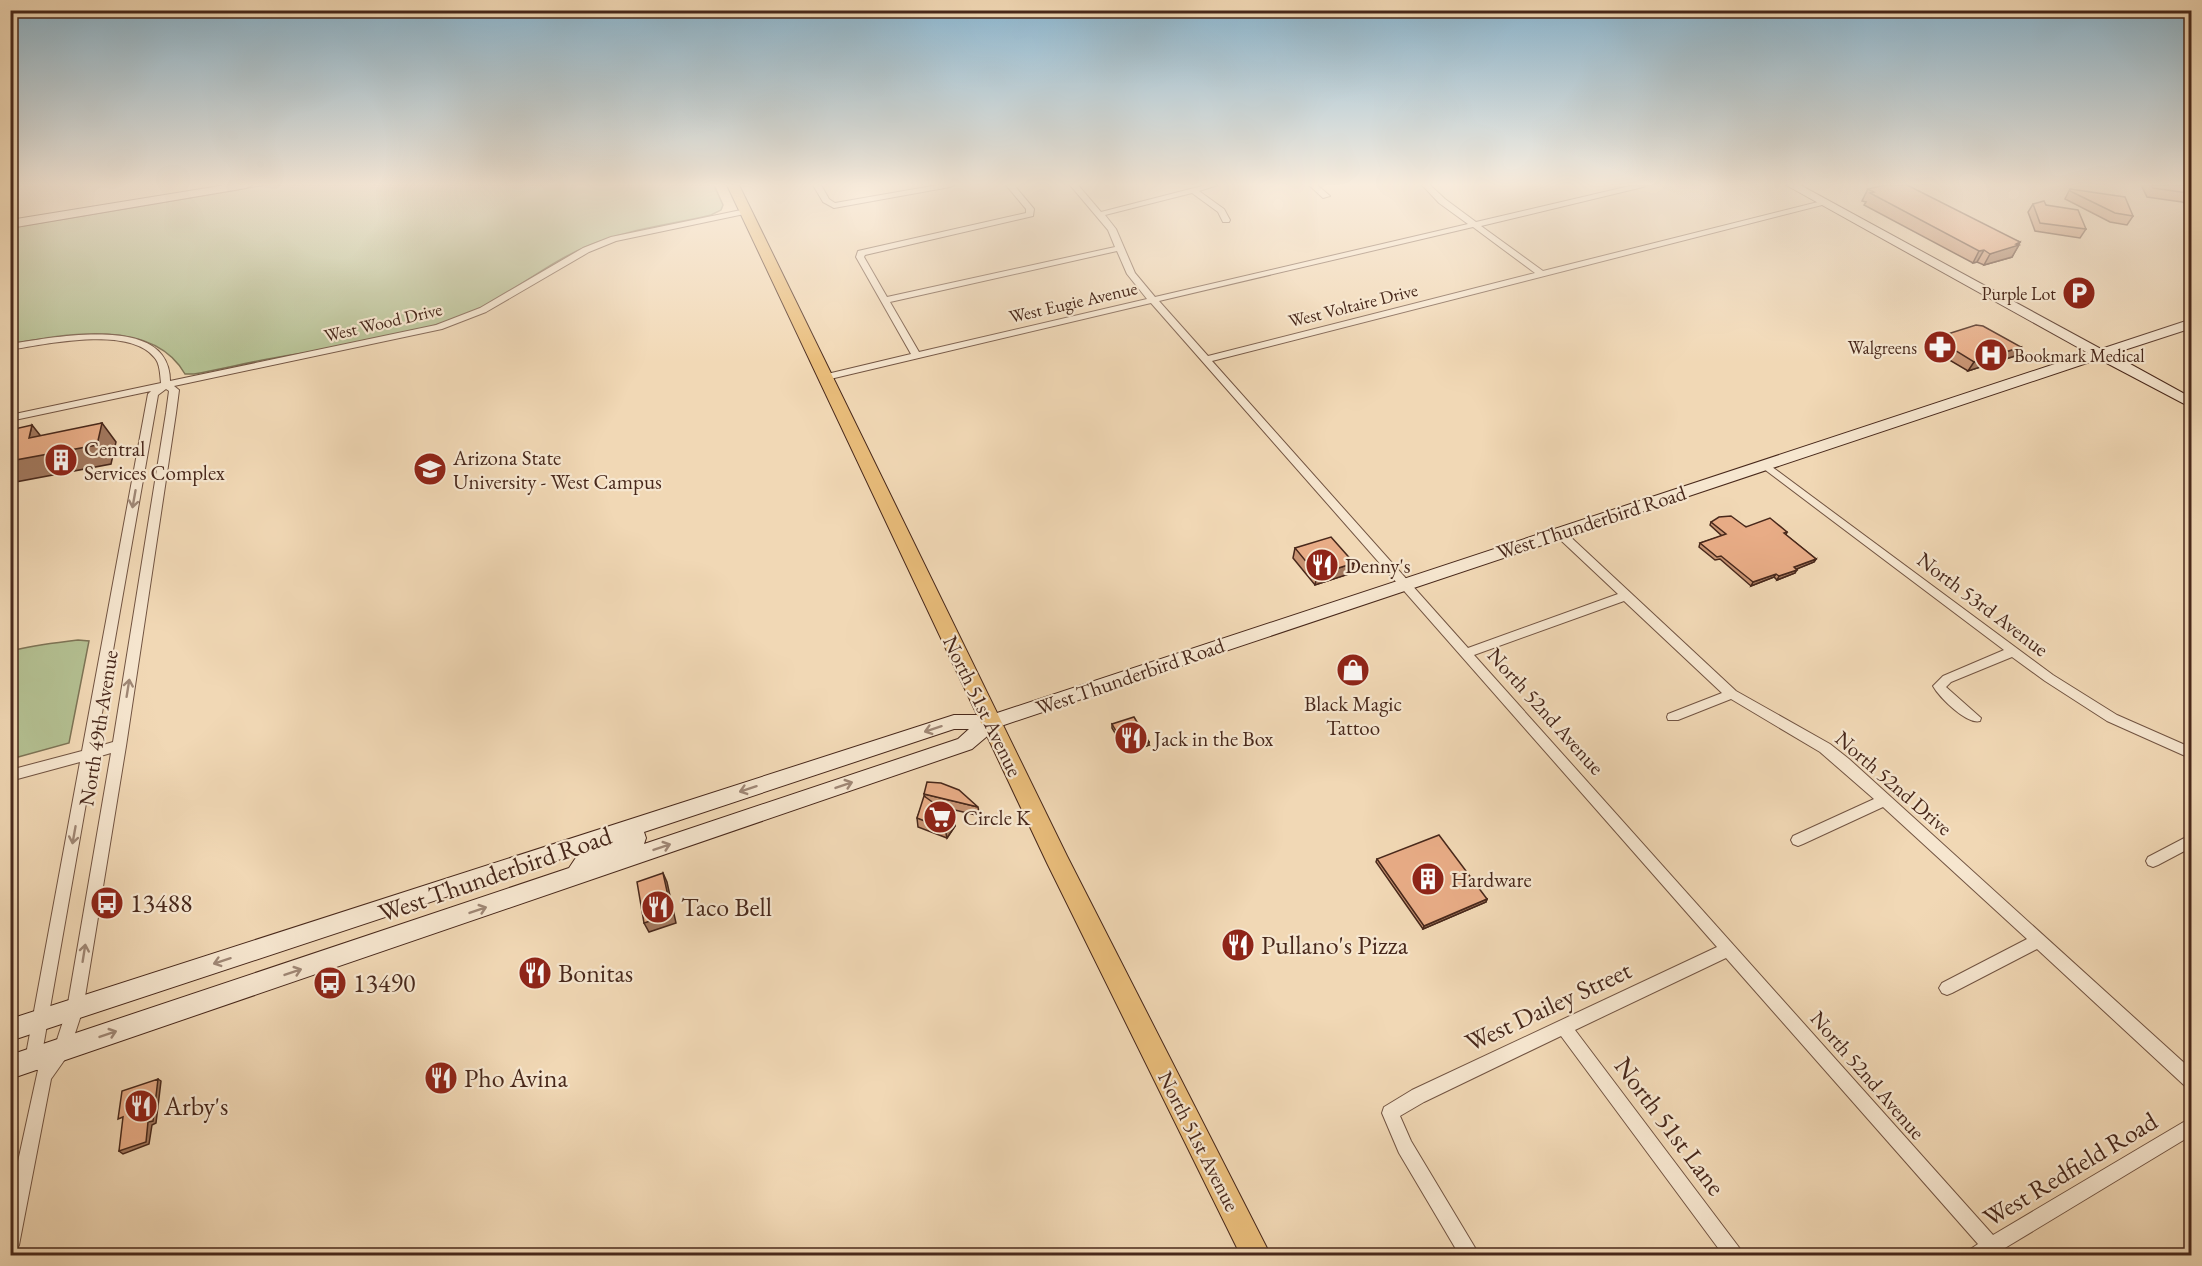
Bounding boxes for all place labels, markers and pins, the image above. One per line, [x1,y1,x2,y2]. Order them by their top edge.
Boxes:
parking icon: Purple Lot [2061,275,2097,311]
place label: Purple Lot [1981,282,2056,305]
pharmacy icon: Walgreens [1922,329,1958,365]
place label: Walgreens [1848,336,1917,359]
hospital icon: Bookmark Medical [1973,337,2009,373]
place label: Bookmark Medical [2014,344,2145,367]
place label: Central Services Complex [84,435,225,486]
building icon: Central Services Complex [43,442,79,478]
place label: Arizona State University - West Campus [452,444,662,495]
school or university icon: Arizona State University - West Campus [412,451,448,487]
restaurant icon: Denny's [1304,547,1340,583]
place label: Denny's [1345,552,1411,579]
shop icon: Black Magic Tattoo [1335,652,1371,688]
place label: Black Magic Tattoo [1304,690,1402,741]
restaurant icon: Jack in the Box [1113,720,1149,756]
place label: Jack in the Box [1152,725,1273,752]
supermarket icon: Circle K [922,799,958,835]
place label: Circle K [963,804,1031,831]
building icon: Hardware [1410,861,1446,897]
place label: Hardware [1451,866,1532,893]
bus stop icon: 13488 [89,885,125,921]
place label: 13488 [130,886,192,920]
restaurant icon: Taco Bell [640,889,676,925]
place label: Taco Bell [681,890,772,924]
restaurant icon: Pullano's Pizza [1220,927,1256,963]
place label: Pullano's Pizza [1261,928,1409,962]
restaurant icon: Bonitas [517,955,553,991]
place label: Bonitas [558,956,633,990]
bus stop icon: 13490 [312,965,348,1001]
place label: 13490 [353,966,415,1000]
restaurant icon: Pho Avina [423,1060,459,1096]
place label: Pho Avina [464,1061,568,1095]
restaurant icon: Arby's [123,1088,159,1124]
place label: Arby's [163,1089,228,1123]

